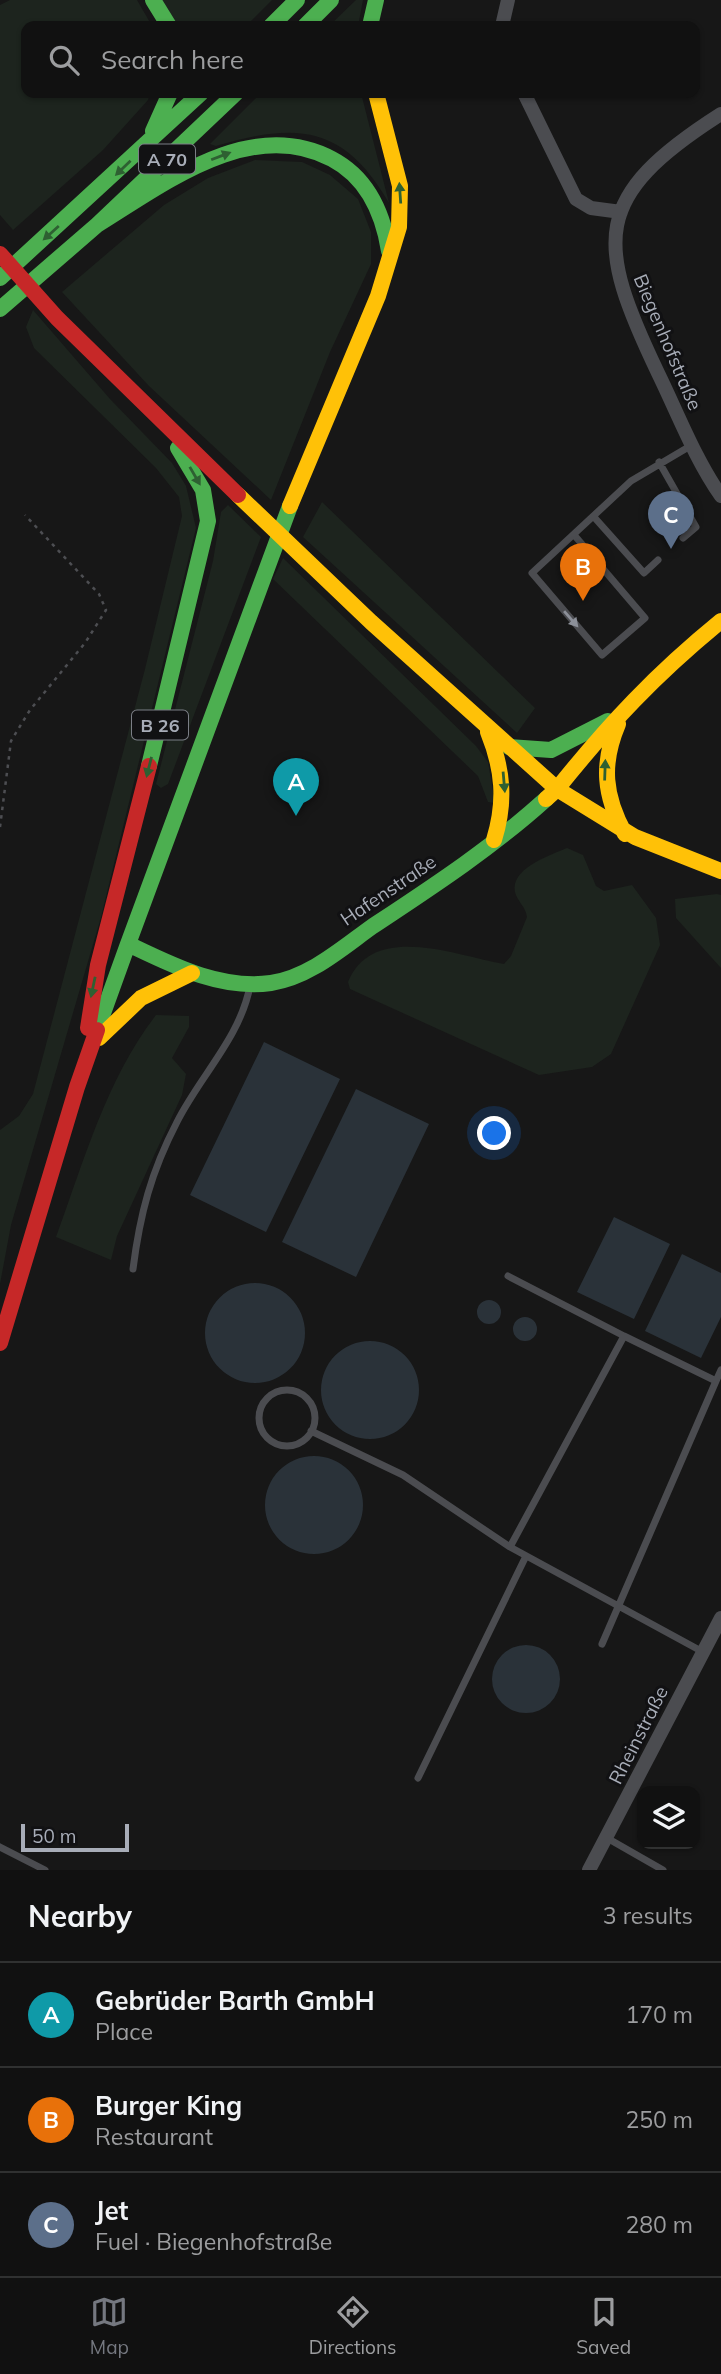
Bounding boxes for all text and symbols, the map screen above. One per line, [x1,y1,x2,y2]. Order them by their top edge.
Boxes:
search box [21,21,700,98]
icon: search [45,41,83,79]
text: Search here [101,43,244,76]
road number: A 70 [139,144,195,174]
one-way arrow [210,150,231,161]
one-way arrow [115,159,132,175]
one-way arrow [394,182,405,204]
one-way arrow [43,225,60,240]
street label: Biegenhofstraße [629,270,707,414]
one-way arrow [189,466,201,485]
pin: C [648,491,694,549]
pin: B [560,543,606,601]
one-way arrow [563,610,579,628]
road number: B 26 [132,710,188,740]
one-way arrow [143,756,154,778]
pin: A [273,758,319,816]
one-way arrow [599,759,610,781]
one-way arrow [499,771,510,793]
street label: Hafenstraße [336,849,440,931]
one-way arrow [88,977,99,999]
your location [477,1116,511,1150]
street label: Rheinstraße [603,1682,673,1788]
map controls [637,1786,700,1849]
button: layers [637,1786,700,1849]
scale bar [21,1821,130,1853]
text: 50 m [32,1824,76,1848]
text: Nearby [28,1897,132,1935]
text: 3 results [603,1901,693,1930]
text: Gebrüder Barth GmbH [95,1984,375,2017]
text: A [42,2000,60,2029]
text: 170 m [625,2000,693,2029]
text: Place [95,2017,153,2046]
text: Burger King [95,2089,242,2122]
text: B [43,2105,59,2134]
text: 250 m [625,2105,693,2134]
text: Restaurant [95,2122,213,2151]
text: Jet [95,2194,128,2227]
text: C [43,2210,59,2239]
text: 280 m [625,2210,693,2239]
text: Fuel · Biegenhofstraße [95,2227,332,2256]
tab: Map [90,2293,129,2359]
tab: Directions [309,2293,397,2359]
tab: Saved [576,2293,631,2359]

